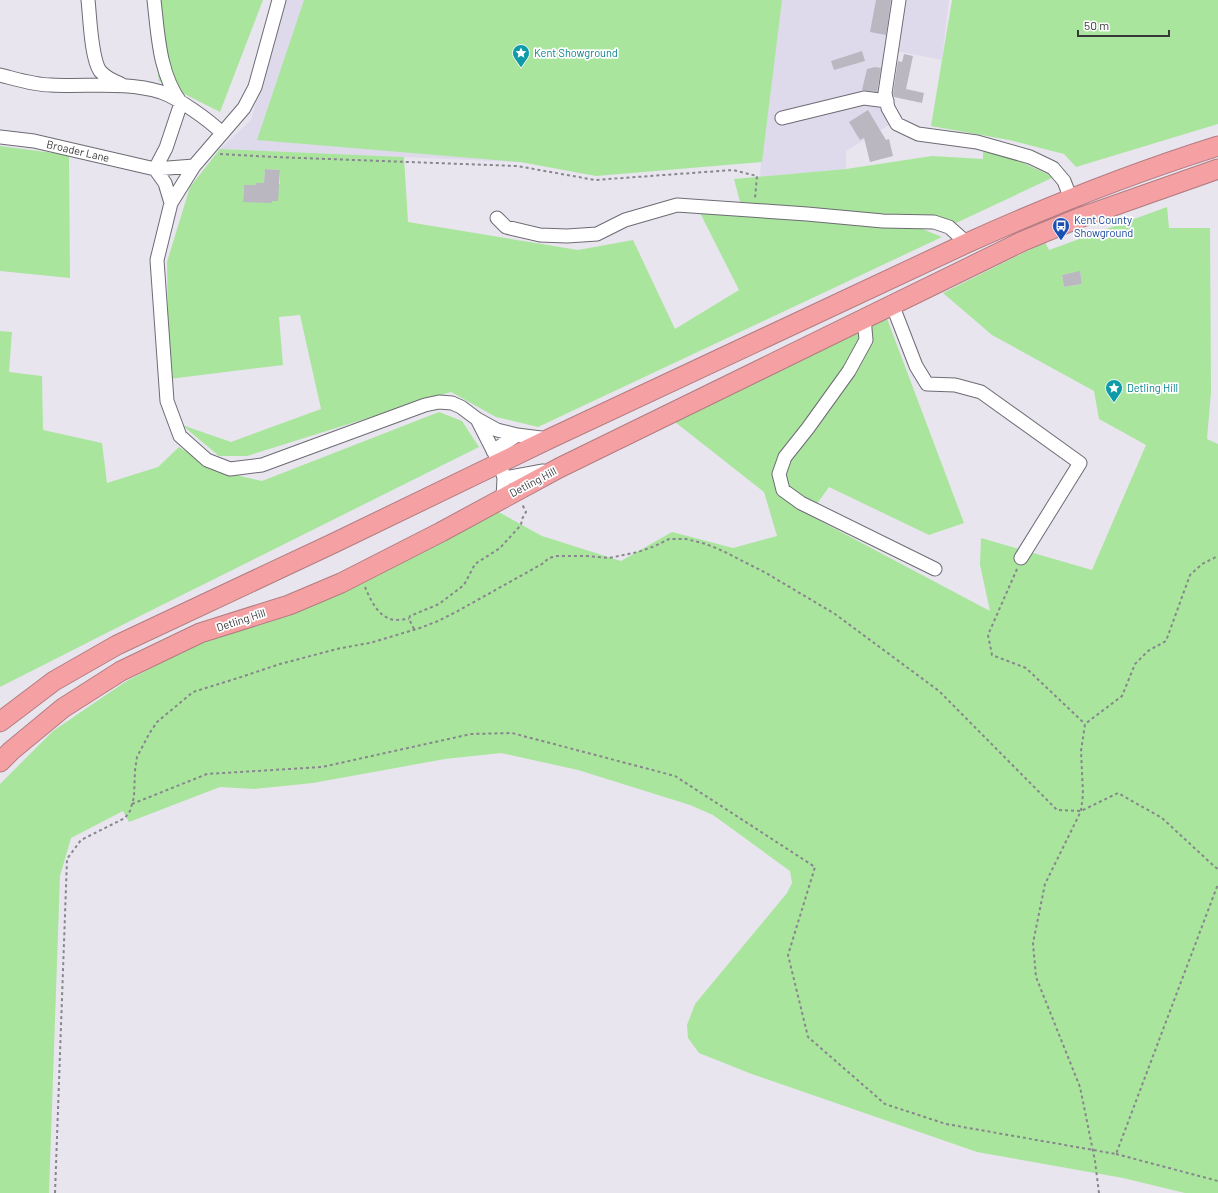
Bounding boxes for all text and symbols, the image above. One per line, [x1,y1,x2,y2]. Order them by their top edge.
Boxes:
scale bar [1078,12,1169,38]
text: 50 m [1084,18,1109,32]
place icon: Kent Showground [511,43,531,68]
place label: Kent Showground [534,46,618,59]
street label: Broader Lane [45,137,111,164]
place label: Kent County Showground [1074,213,1133,239]
bus stop icon: Kent County Showground [1051,216,1071,241]
place icon: Detling Hill [1104,378,1124,403]
place label: Detling Hill [1127,381,1178,394]
street label: Detling Hill [507,464,558,499]
street label: Detling Hill [215,605,267,634]

